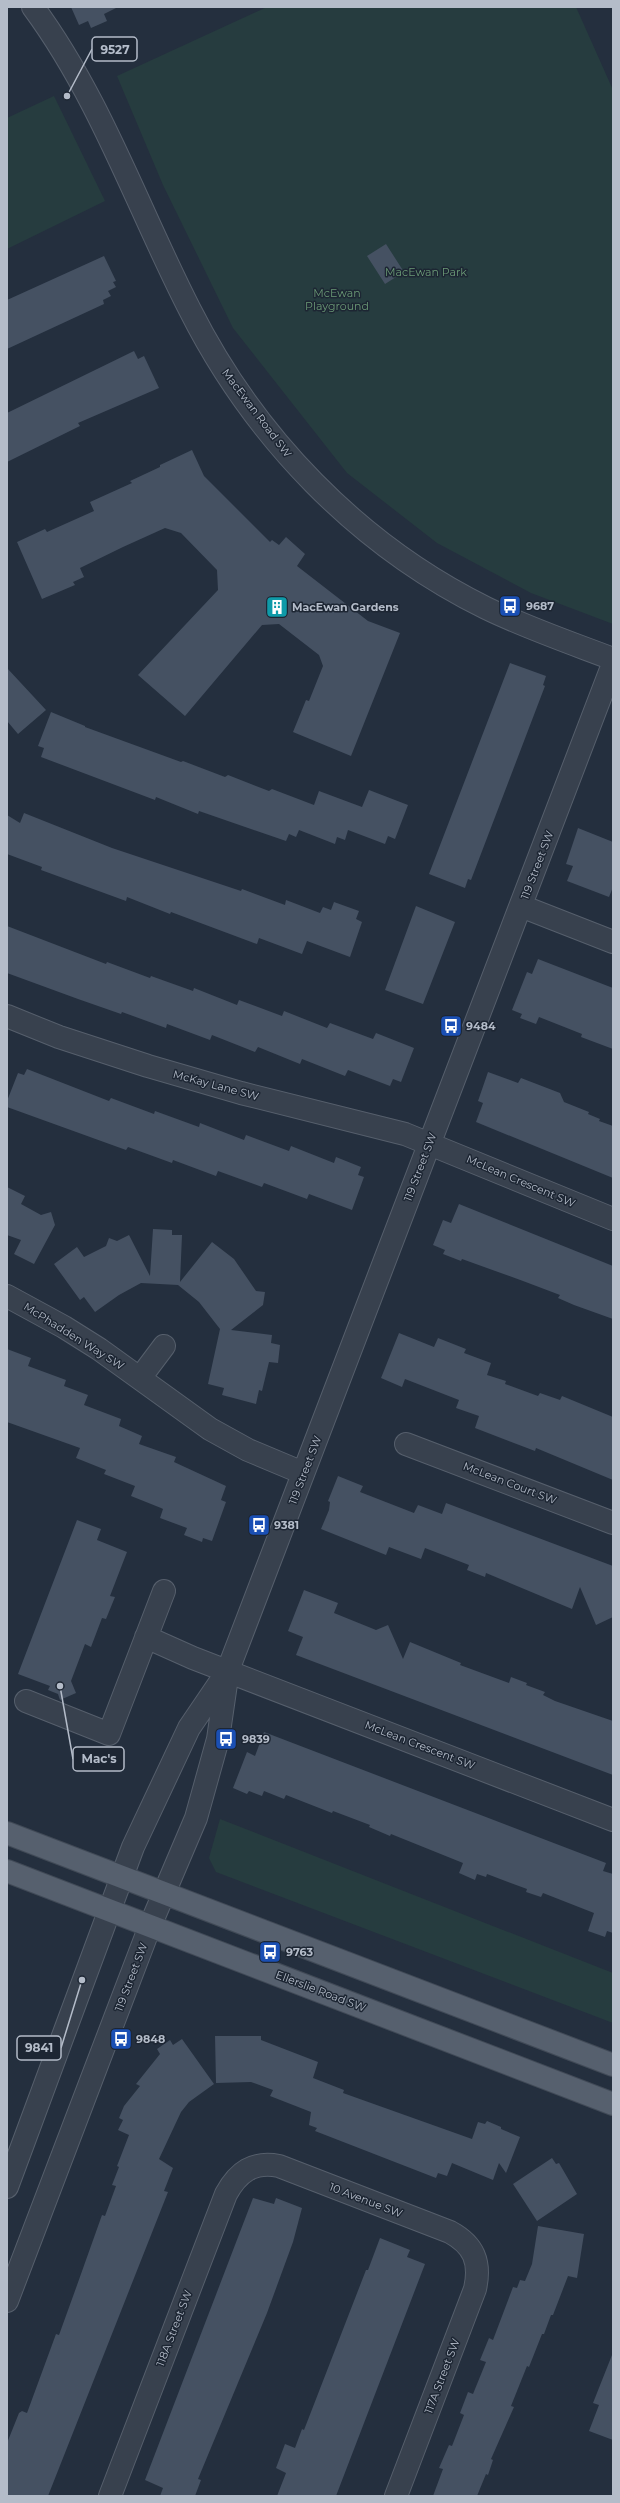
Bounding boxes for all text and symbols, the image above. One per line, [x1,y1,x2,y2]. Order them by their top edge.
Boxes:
callout: 9527 [92,37,137,61]
text: 9527 [100,42,130,57]
park label: MacEwan Park [385,265,467,279]
park label: McEwan Playground [305,286,369,313]
street label: MacEwan Road SW [219,366,295,460]
bus stop icon: 9687 [497,593,523,619]
building icon: MacEwan Gardens [264,594,290,620]
place label: 9687 [526,599,554,613]
place label: MacEwan Gardens [292,600,399,614]
street label: 119 Street SW [517,829,557,901]
bus stop icon: 9484 [438,1013,464,1039]
place label: 9484 [466,1019,496,1033]
street label: McKay Lane SW [171,1067,261,1103]
street label: 119 Street SW [400,1131,440,1203]
street label: McLean Crescent SW [464,1152,578,1210]
street label: McPhadden Way SW [21,1299,127,1373]
street label: 119 Street SW [285,1434,325,1506]
street label: McLean Court SW [461,1459,559,1507]
bus stop icon: 9381 [246,1512,272,1538]
place label: 9381 [274,1518,299,1532]
street label: McLean Crescent SW [363,1718,477,1772]
bus stop icon: 9839 [213,1726,239,1752]
place label: 9839 [242,1732,270,1746]
callout: Mac's [73,1747,124,1771]
text: Mac's [81,1751,117,1766]
bus stop icon: 9763 [257,1939,283,1965]
street label: 119 Street SW [111,1941,151,2013]
place label: 9763 [286,1945,314,1959]
street label: Ellerslie Road SW [274,1967,368,2015]
bus stop icon: 9848 [108,2026,134,2052]
place label: 9848 [136,2032,165,2046]
callout: 9841 [17,2036,61,2060]
text: 9841 [25,2040,53,2055]
street label: 10 Avenue SW [327,2180,405,2220]
street label: 118A Street SW [153,2288,195,2368]
street label: 117A Street SW [421,2336,463,2416]

